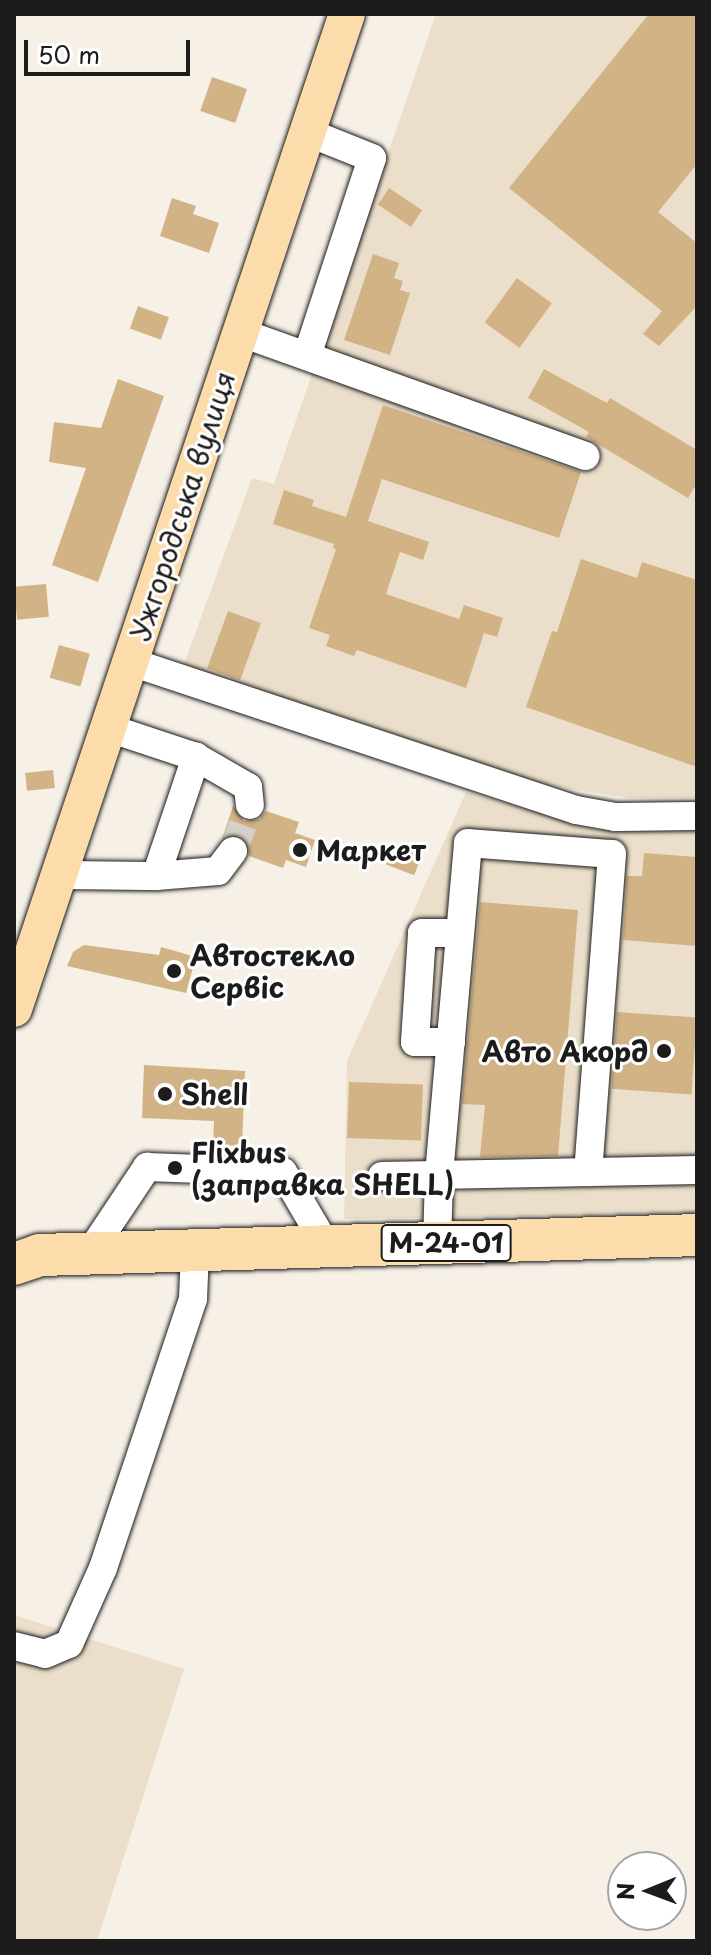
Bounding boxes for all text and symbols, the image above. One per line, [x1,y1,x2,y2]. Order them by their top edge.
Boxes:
scale bar [28,24,194,74]
text: 50 m [38,36,100,72]
street label: Ужгородська вулиця [122,366,242,646]
place label: Маркет [316,833,426,867]
marker: Маркет [291,841,309,859]
place label: Автостекло Сервіс [190,938,355,1004]
marker: Автостекло Сервіс [165,962,183,980]
place label: Авто Акорд [481,1034,648,1068]
marker: Авто Акорд [655,1042,673,1060]
place label: Shell [181,1077,248,1111]
marker: Shell [156,1085,174,1103]
place label: Flixbus (заправка SHELL) [191,1135,454,1201]
marker: Flixbus (заправка SHELL) [166,1159,184,1177]
road number: М-24-01 [380,1221,512,1265]
north arrow [607,1851,687,1931]
text: N [608,1882,641,1900]

